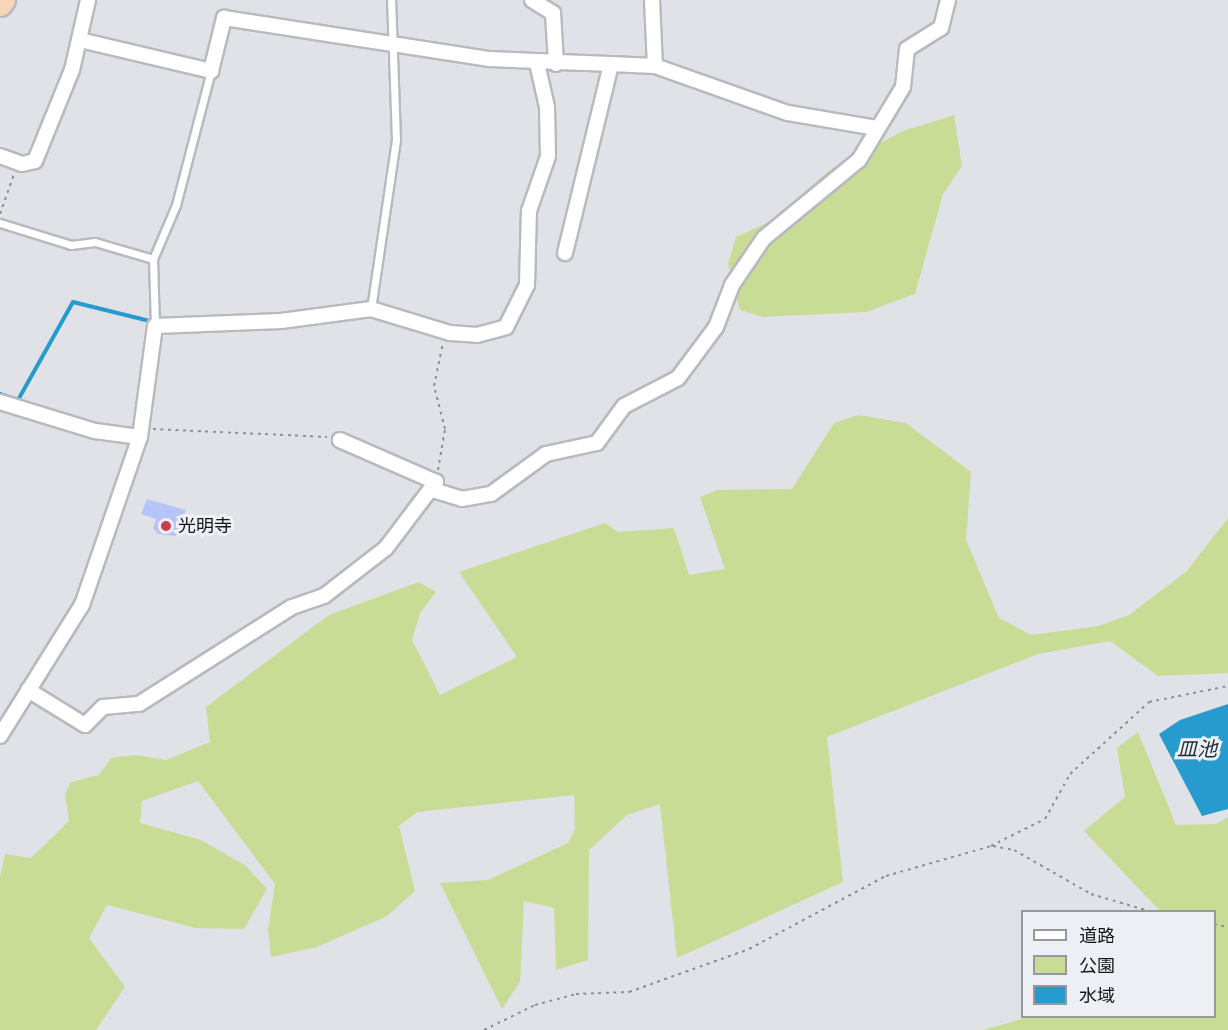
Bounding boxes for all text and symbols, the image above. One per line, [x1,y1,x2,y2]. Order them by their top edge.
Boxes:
place label: 光明寺 [178,515,232,537]
marker: 光明寺 [159,519,173,533]
water label: 皿池 [1177,737,1217,761]
legend [1021,910,1216,1018]
text: 道路 [1079,923,1115,949]
text: 公園 [1079,953,1115,979]
text: 水域 [1079,983,1115,1009]

